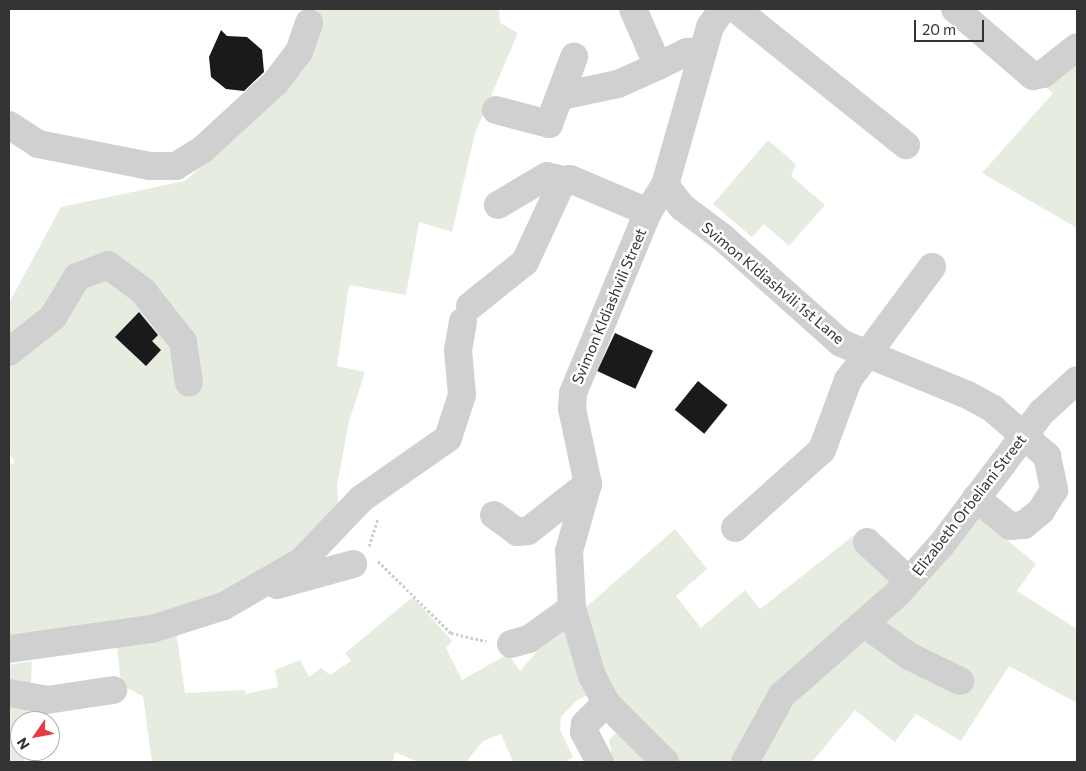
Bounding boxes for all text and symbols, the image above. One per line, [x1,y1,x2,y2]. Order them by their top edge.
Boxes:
scale bar [916,10,986,42]
text: 20 m [922,20,956,38]
street label: Svimon Kldiashvili 1st Lane [698,218,848,348]
street label: Svimon Kldiashvili Street [568,225,650,387]
street label: Elizabeth Orbeliani Street [908,431,1030,579]
north arrow [10,711,60,761]
text: N [13,735,33,753]

